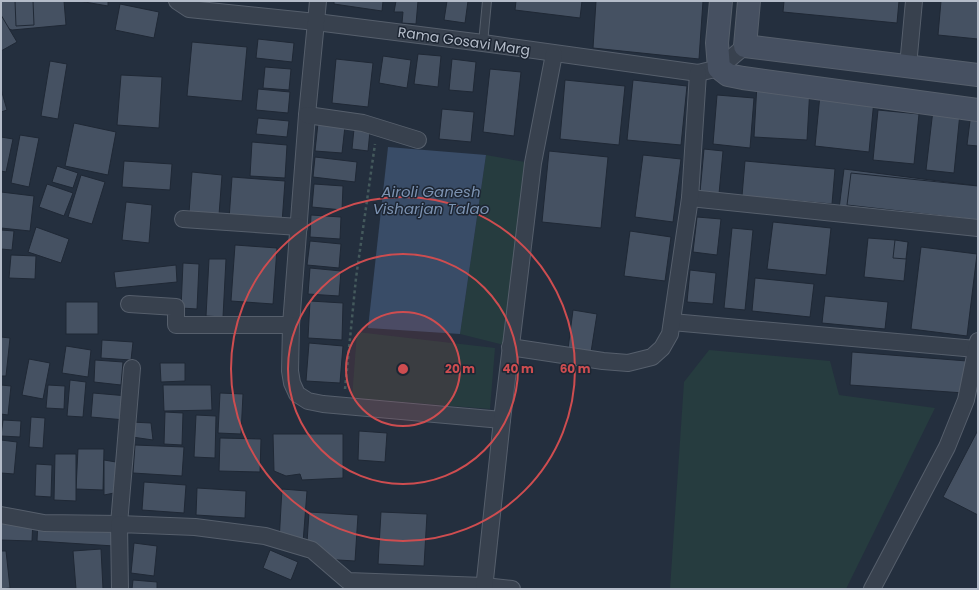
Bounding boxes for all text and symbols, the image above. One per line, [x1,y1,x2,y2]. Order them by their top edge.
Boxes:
street label: Rama Gosavi Marg [397,22,531,60]
water label: Airoli Ganesh Visharjan Talao [373,181,489,219]
text: 20 m [445,360,475,377]
text: 40 m [502,360,534,377]
text: 60 m [560,360,591,377]
centre of rings [396,362,410,376]

